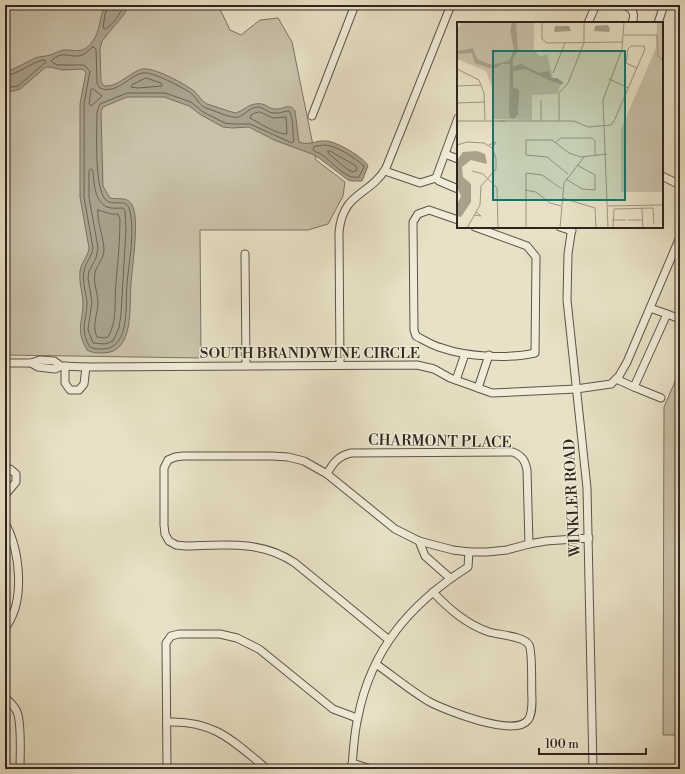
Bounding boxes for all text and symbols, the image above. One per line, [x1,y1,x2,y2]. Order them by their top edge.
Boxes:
inset map [457,22,663,228]
street label: SOUTH BRANDYWINE CIRCLE [200,344,420,363]
street label: CHARMONT PLACE [368,431,512,452]
street label: WINKLER ROAD [560,438,585,559]
scale bar [539,730,646,756]
text: 100 m [545,737,579,752]

